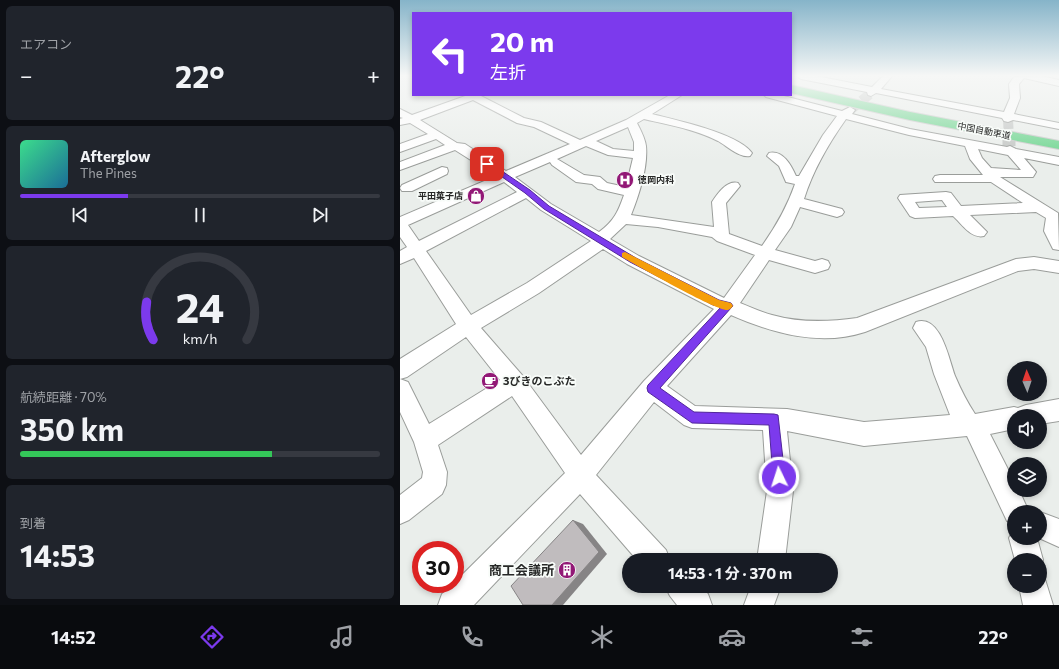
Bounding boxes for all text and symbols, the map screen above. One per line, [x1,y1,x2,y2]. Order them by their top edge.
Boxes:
text: 20 m [490,24,554,58]
icon: left [424,28,476,80]
text: エアコン [20,36,72,52]
text: 22° [175,57,225,94]
text: 左折 [490,61,526,83]
text: − [20,62,33,89]
text: + [367,62,380,89]
street label: 中国自動車道 [957,120,1012,141]
text: Afterglow [80,147,150,165]
pin [470,147,504,181]
icon: arrive [476,153,498,175]
text: The Pines [80,165,137,181]
hospital icon: 徳岡内科 [615,170,635,190]
place label: 徳岡内科 [637,174,674,185]
shop icon: 平田菓子店 [466,186,486,206]
place label: 平田菓子店 [418,190,463,201]
icon: previous [69,204,91,226]
icon: pause [189,204,211,226]
icon: next [309,204,331,226]
text: 24 [176,281,224,332]
text: km/h [183,329,217,347]
north arrow [1007,361,1047,401]
map controls [1007,361,1047,593]
cafe icon: 3びきのこぶた [480,371,500,391]
place label: 3びきのこぶた [503,374,575,387]
text: 航続距離 · 70% [20,389,107,405]
button: sound [1007,409,1047,449]
text: 350 km [20,410,124,447]
position arrow [758,456,800,498]
button: layers [1007,457,1047,497]
button: + [1007,505,1047,545]
text: 到着 [20,515,46,531]
text: 14:53 [20,536,95,573]
speed limit sign: 30 [412,541,464,593]
button: − [1007,553,1047,593]
building icon: 商工会議所 [557,560,577,580]
place label: 商工会議所 [489,562,554,578]
text: 14:53 · 1 分 · 370 m [668,564,792,582]
icon: directions [198,623,226,651]
icon: music [328,623,356,651]
icon: phone [458,623,486,651]
icon: climate [588,623,616,651]
icon: car [718,623,746,651]
icon: filters [848,623,876,651]
text: 14:52 [51,626,96,648]
text: 22° [978,626,1008,648]

